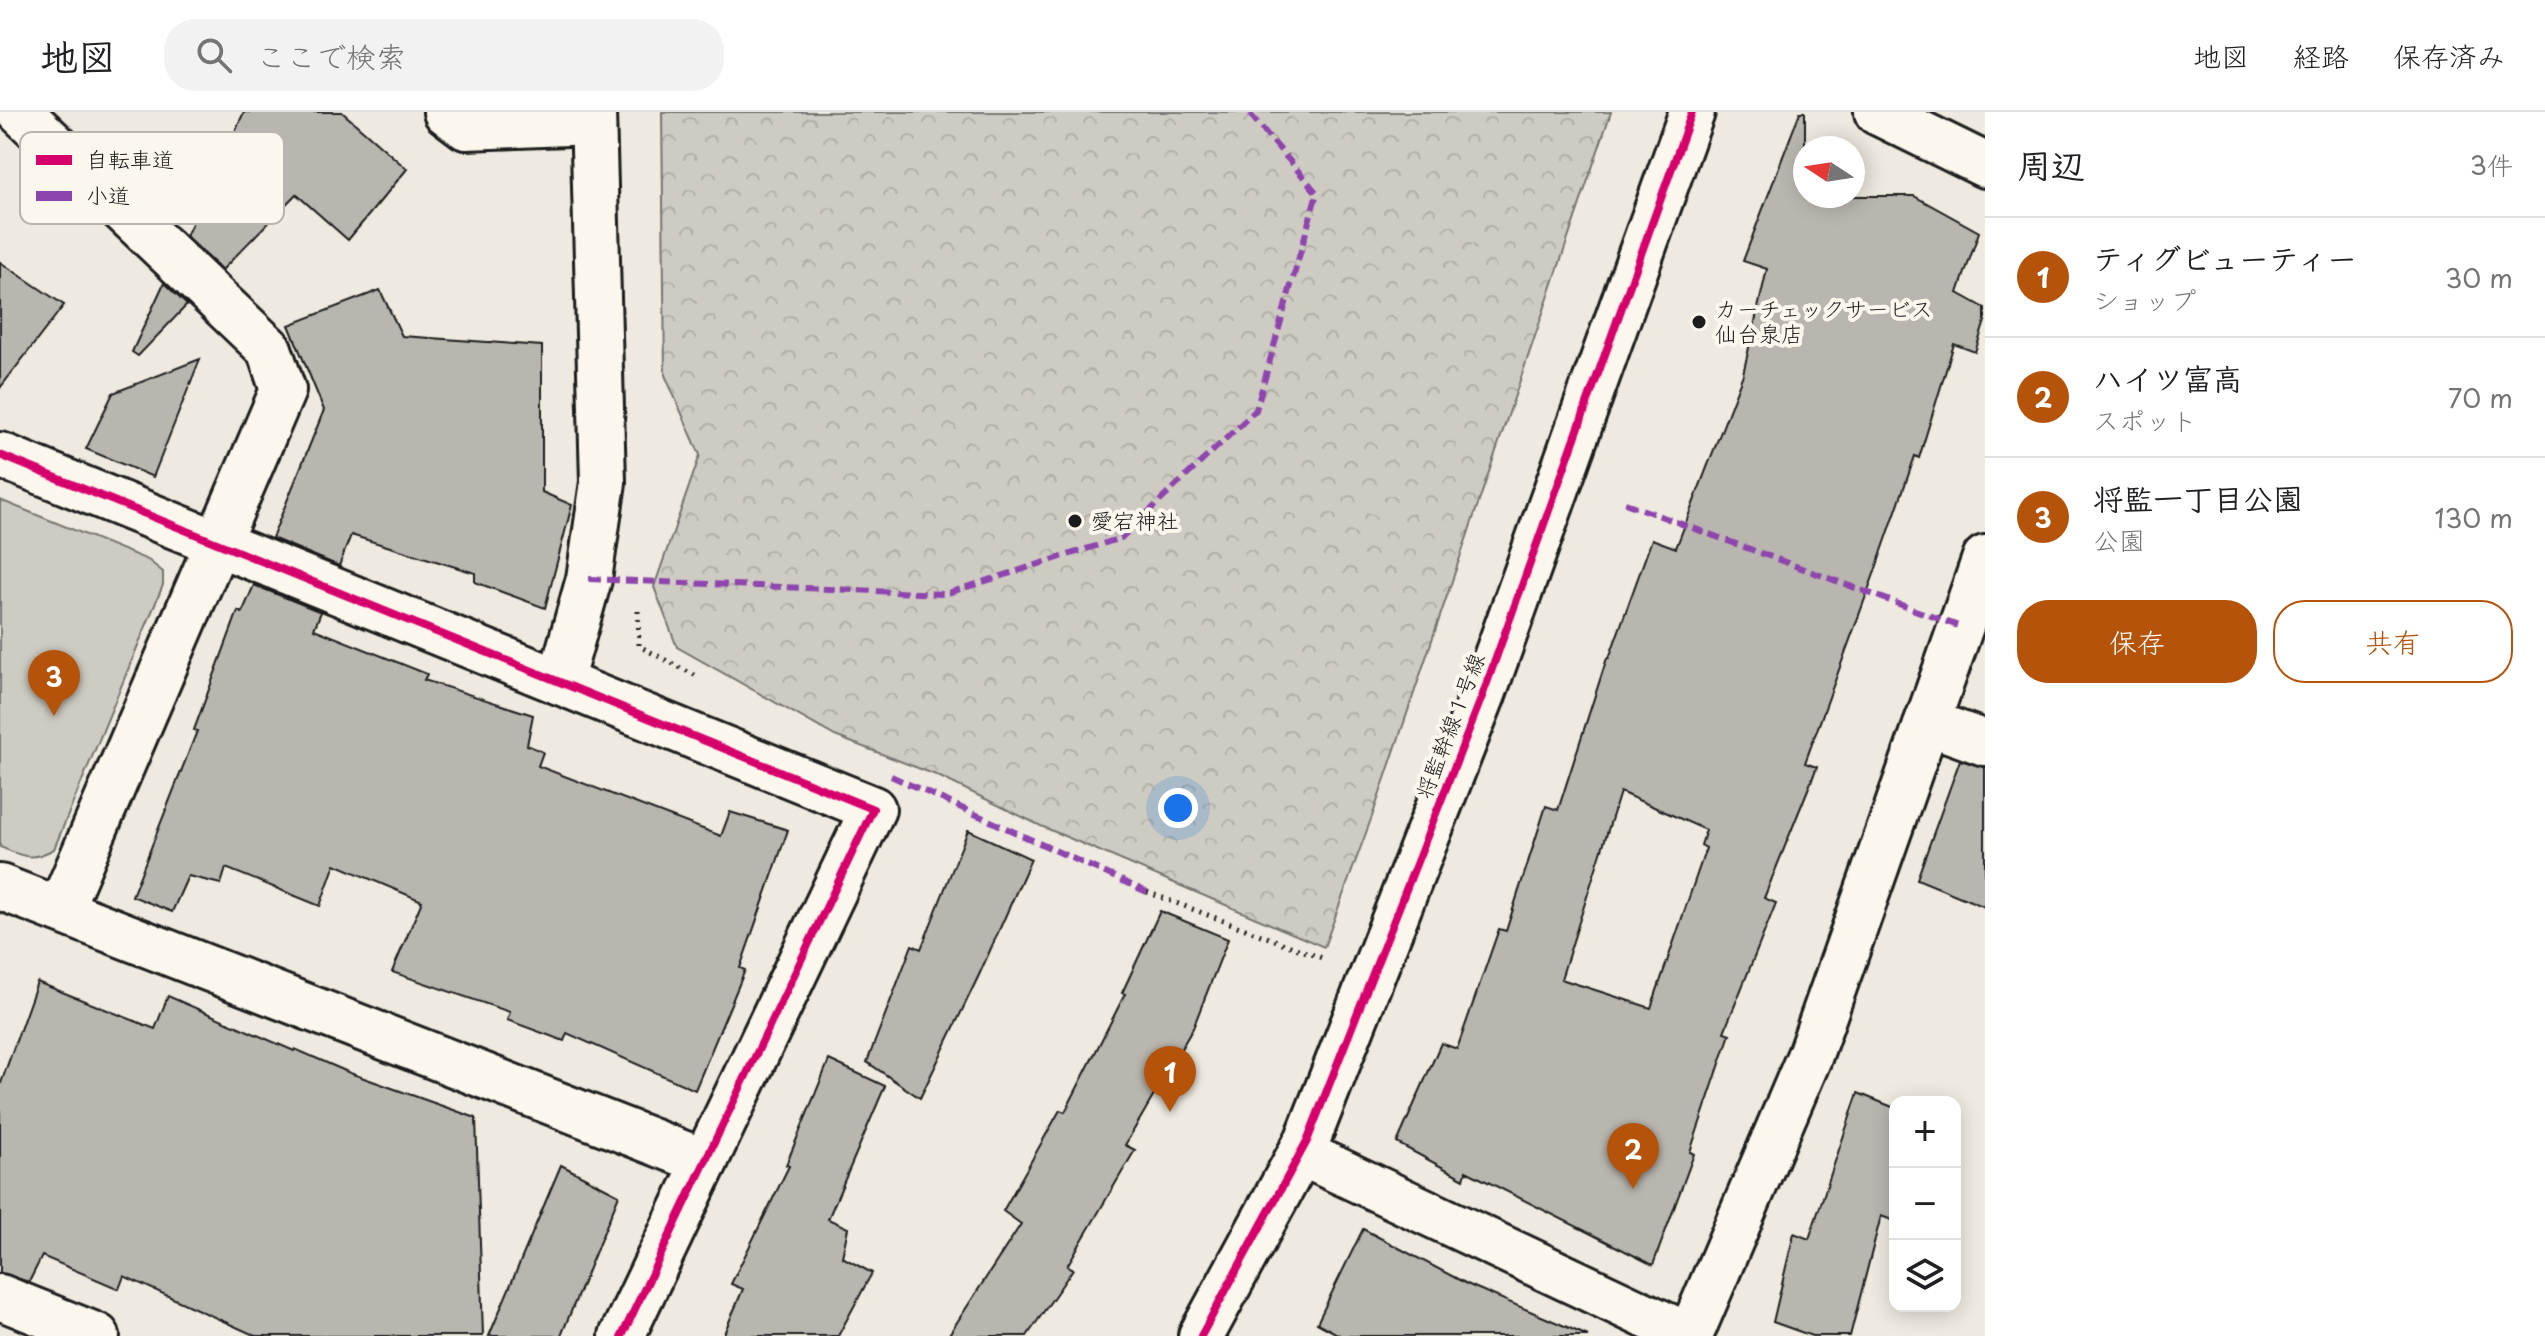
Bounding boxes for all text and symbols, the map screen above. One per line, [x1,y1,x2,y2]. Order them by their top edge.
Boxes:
search box [164,19,724,91]
text: 地図 [40,27,116,84]
icon: search [192,33,236,77]
text: ここで検索 [256,33,406,78]
text: 地図 [2193,34,2249,77]
text: 経路 [2293,34,2349,77]
text: 保存済み [2393,34,2505,77]
legend [20,132,284,224]
north arrow [1793,136,1865,208]
text: 周辺 [2017,138,2085,190]
text: 自転車道 [86,142,174,175]
text: 3件 [2470,145,2513,184]
text: 小道 [86,178,130,211]
text: ティグビューティー [2093,235,2357,280]
text: 1 [2037,258,2049,297]
text: 30 m [2445,258,2513,297]
text: ショップ [2093,280,2196,319]
place label: カーチェックサービス 仙台泉店 [1715,291,1933,349]
marker: カーチェックサービス 仙台泉店 [1690,313,1708,331]
text: ハイツ富高 [2093,355,2243,400]
text: 2 [2034,378,2052,417]
text: 70 m [2448,378,2513,417]
text: スポット [2093,400,2197,439]
text: 将監一丁目公園 [2093,475,2303,520]
text: 3 [2034,498,2052,537]
text: 130 m [2434,498,2513,537]
place label: 愛宕神社 [1091,503,1179,536]
marker: 愛宕神社 [1066,512,1084,530]
text: 公園 [2093,520,2145,559]
button: 保存 [2017,600,2257,683]
button: 共有 [2273,600,2513,683]
street label: 将監幹線１号線 [1406,648,1492,803]
pin: 3 [28,650,80,716]
your location [1158,788,1198,828]
pin: 1 [1144,1046,1196,1112]
map controls [1889,1096,1961,1312]
button: + [1889,1096,1961,1168]
pin: 2 [1607,1123,1659,1189]
button: − [1889,1168,1961,1240]
button: layers [1889,1240,1961,1312]

